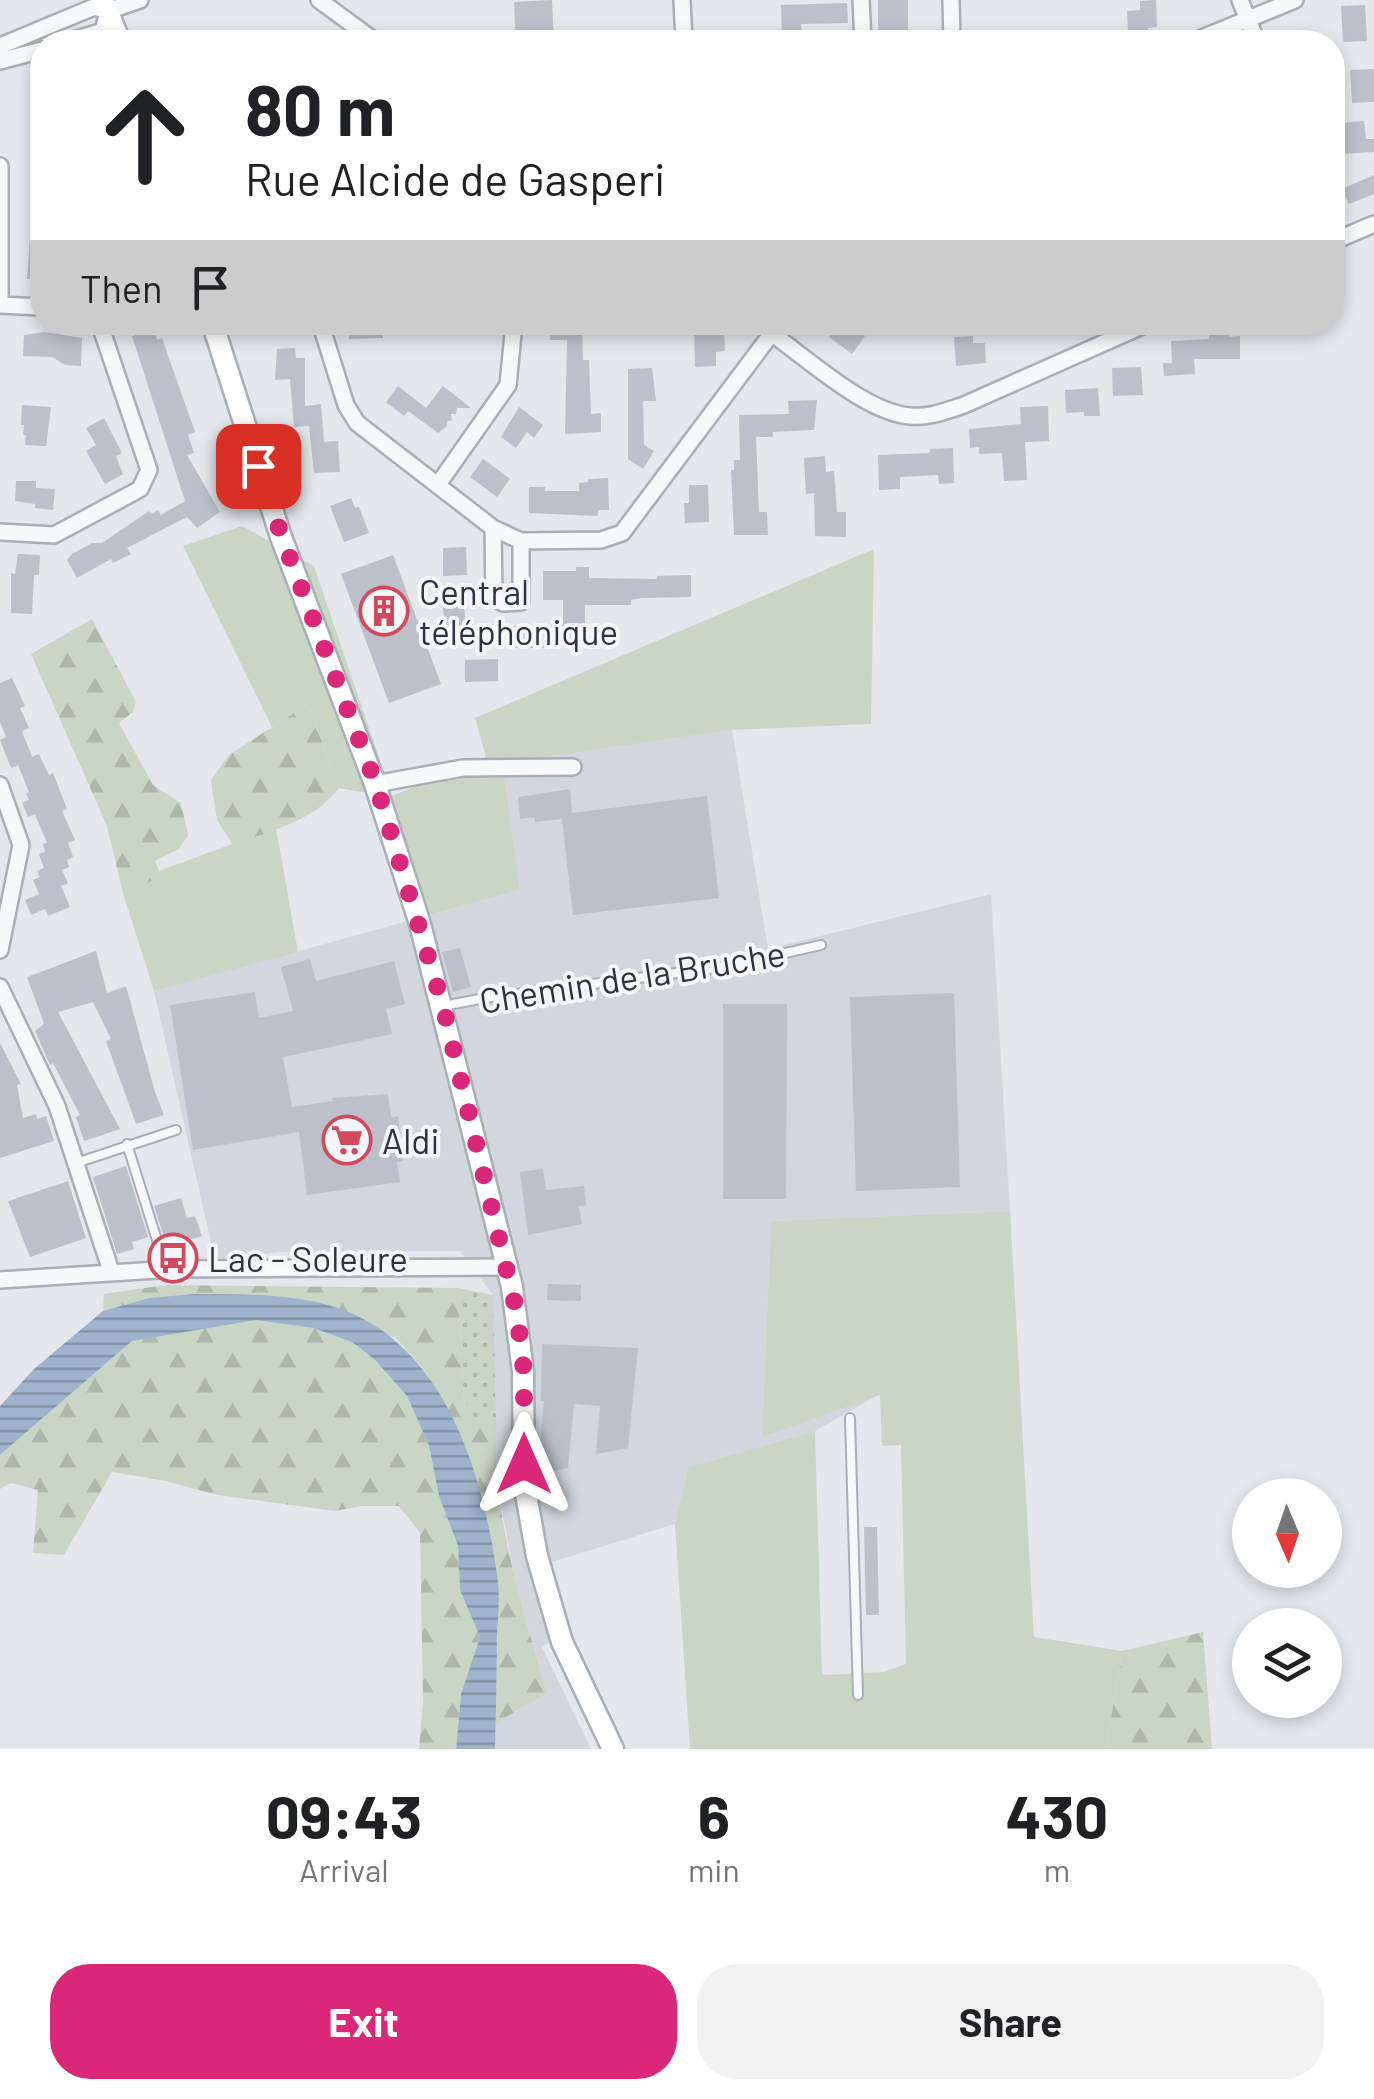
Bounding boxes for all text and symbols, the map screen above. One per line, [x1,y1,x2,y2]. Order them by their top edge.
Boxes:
text: 80 m [245,66,395,150]
icon: ahead [80,70,210,200]
text: Rue Alcide de Gasperi [245,151,666,205]
icon: arrive [183,260,238,315]
text: Then [80,265,163,311]
pin [216,424,301,509]
icon: arrive [231,439,286,494]
place label: Central téléphonique [419,570,618,652]
building icon: Central téléphonique [358,585,410,637]
street label: Chemin de la Bruche [476,931,788,1021]
supermarket icon: Aldi [321,1114,373,1166]
place label: Aldi [382,1119,439,1161]
bus stop icon: Lac - Soleure [147,1232,199,1284]
place label: Lac - Soleure [208,1237,408,1279]
position arrow [472,1412,576,1516]
north arrow [1232,1478,1342,1588]
map controls [1232,1478,1342,1718]
button: layers [1232,1608,1342,1718]
text: 09:43 [266,1779,422,1851]
text: 6 [698,1779,730,1851]
text: 430 [1005,1779,1108,1851]
text: Arrival [299,1850,389,1888]
text: min [688,1850,740,1888]
text: m [1044,1850,1070,1888]
button: Exit [50,1964,677,2079]
button: Share [697,1964,1324,2079]

